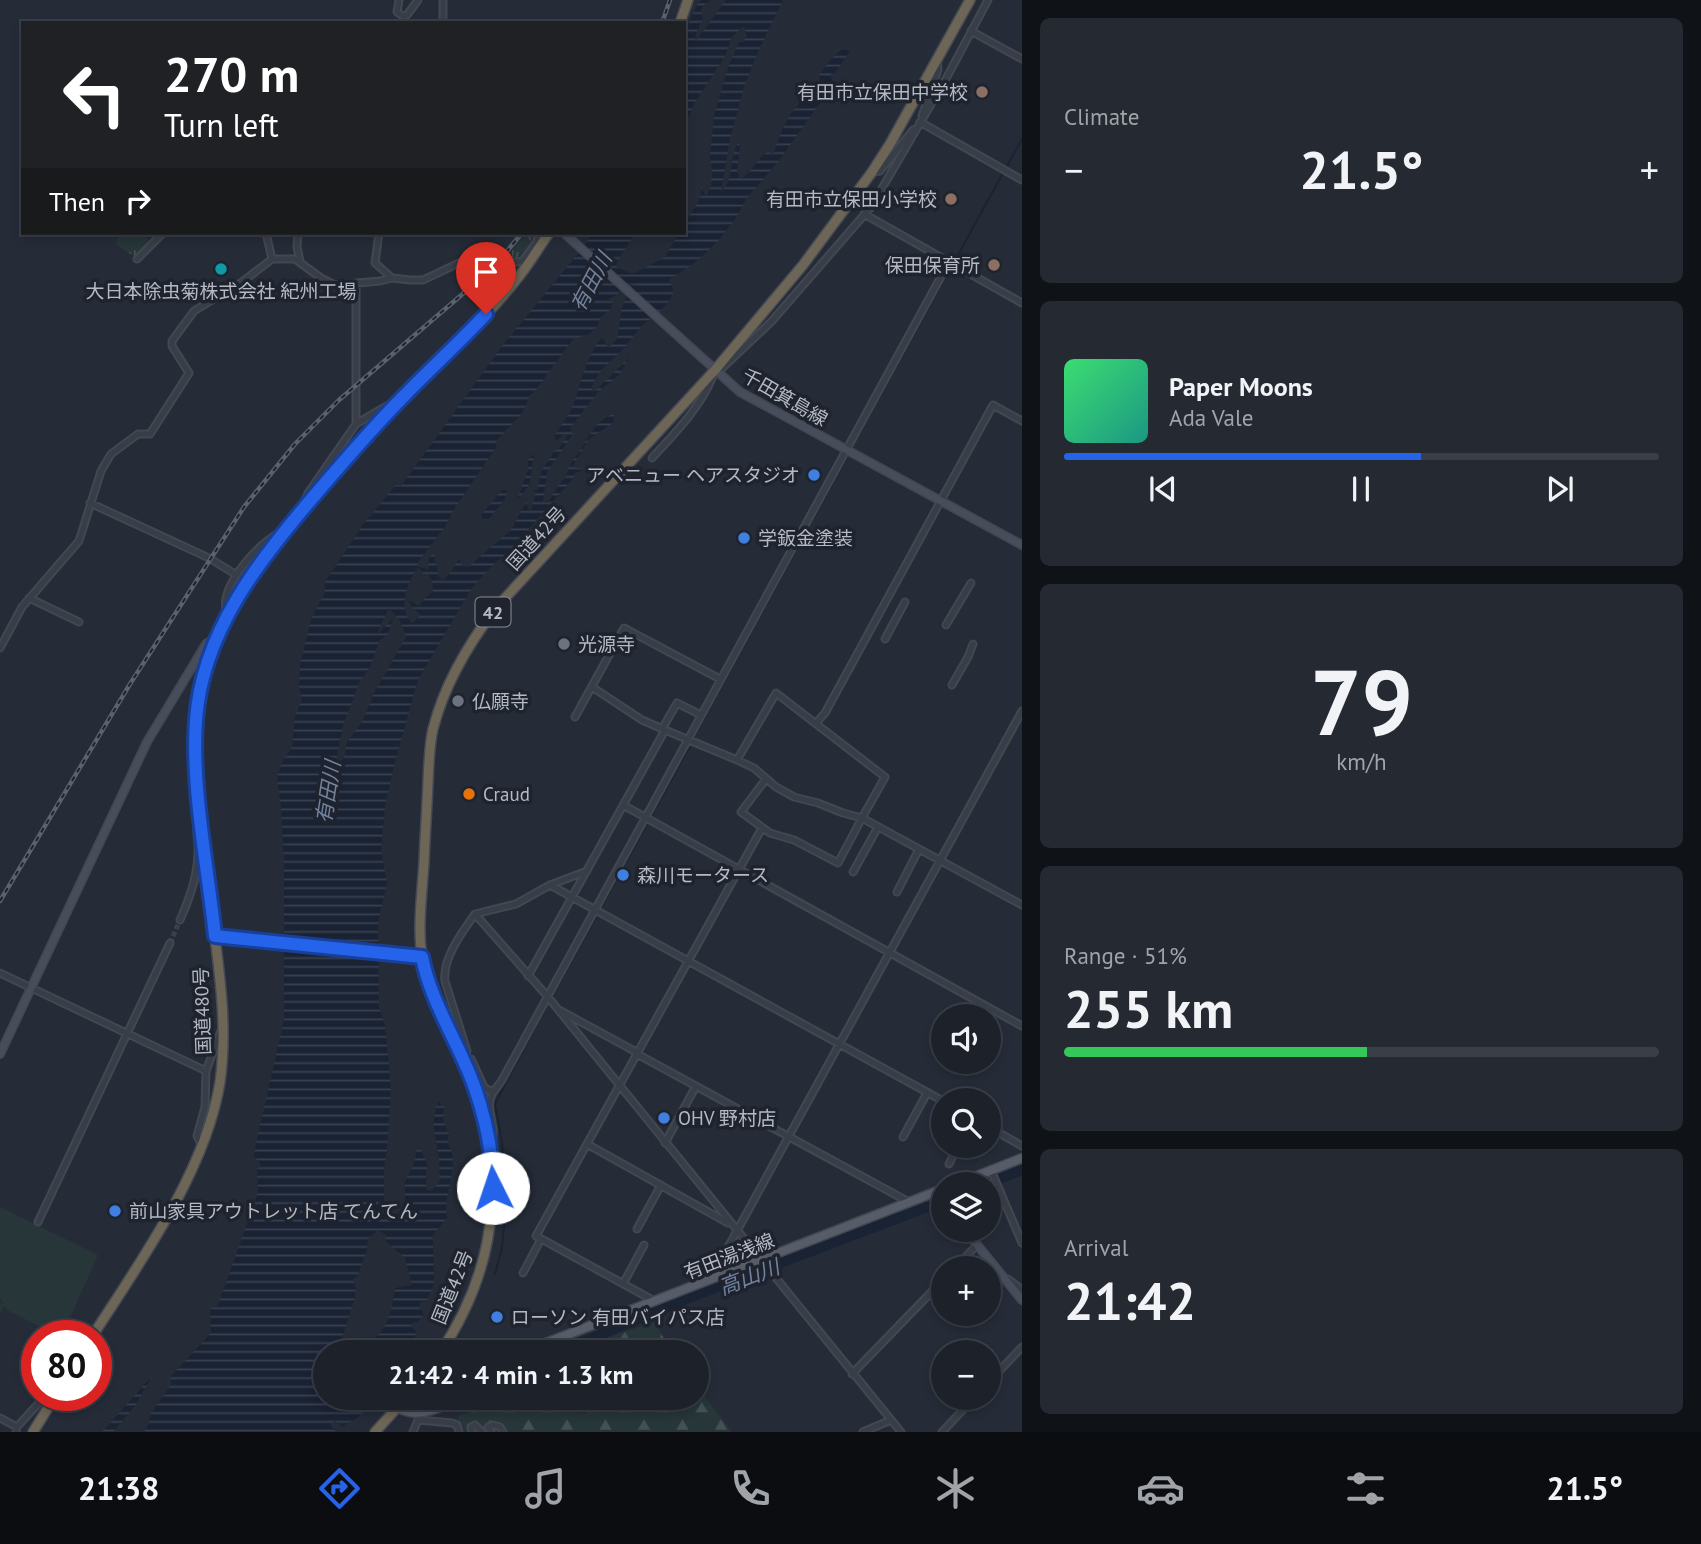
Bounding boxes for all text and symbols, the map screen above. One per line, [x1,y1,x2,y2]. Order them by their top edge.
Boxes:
text: 270 m [164,42,299,106]
icon: left [49,49,140,140]
place label: 有田市立保田中学校 [797,80,968,104]
marker: 有田市立保田中学校 [974,84,990,100]
text: Climate [1064,102,1139,131]
text: Turn left [164,104,279,146]
text: 21.5° [1300,136,1423,203]
text: − [1064,145,1083,194]
text: + [1640,145,1659,194]
icon: right [119,182,157,220]
text: Then [49,185,105,218]
place label: 有田市立保田小学校 [766,187,937,211]
marker: 有田市立保田小学校 [943,191,959,207]
pin [456,242,516,314]
water label: 有田川 [564,246,619,316]
icon: arrive [467,253,505,291]
place label: 保田保育所 [885,253,980,277]
marker: 保田保育所 [986,257,1002,273]
marker: 大日本除虫菊株式会社 紀州工場 [213,261,229,277]
place label: 大日本除虫菊株式会社 紀州工場 [85,279,357,303]
street label: 千田箕島線 [738,363,832,431]
text: Paper Moons [1169,370,1313,403]
text: Ada Vale [1169,403,1253,432]
place label: アベニュー ヘアスタジオ [586,463,800,487]
marker: アベニュー ヘアスタジオ [806,467,822,483]
icon: previous [1144,470,1182,508]
icon: pause [1342,470,1380,508]
icon: next [1541,470,1579,508]
street label: 国道42号 [501,501,571,575]
place label: 学鈑金塗装 [758,526,853,550]
marker: 学鈑金塗装 [736,530,752,546]
road number: 42 [476,598,510,626]
place label: 光源寺 [578,632,635,656]
marker: 光源寺 [556,636,572,652]
text: 79 [1310,642,1413,760]
place label: 仏願寺 [472,689,529,713]
marker: 仏願寺 [450,693,466,709]
text: km/h [1336,747,1387,776]
water label: 有田川 [310,757,347,825]
place label: Craud [483,782,530,806]
marker: Craud [461,786,477,802]
place label: 森川モータース [637,863,769,887]
marker: 森川モータース [615,867,631,883]
text: Range · 51% [1064,941,1187,970]
street label: 国道480号 [188,967,216,1055]
text: 255 km [1064,975,1233,1042]
map controls [931,1004,1001,1410]
button: sound [931,1004,1001,1074]
button: search [931,1088,1001,1158]
place label: OHV 野村店 [678,1106,776,1130]
marker: OHV 野村店 [656,1110,672,1126]
position arrow [456,1151,530,1225]
button: layers [931,1172,1001,1242]
place label: 前山家具アウトレット店 てんてん [129,1199,418,1223]
marker: 前山家具アウトレット店 てんてん [107,1203,123,1219]
street label: 有田湯浅線 [680,1228,778,1284]
text: Arrival [1064,1233,1128,1262]
street label: 国道42号 [426,1246,478,1328]
water label: 高山川 [715,1252,785,1301]
button: + [931,1256,1001,1326]
text: 21:42 [1064,1267,1196,1334]
place label: ローソン 有田バイパス店 [511,1305,725,1329]
marker: ローソン 有田バイパス店 [489,1309,505,1325]
speed limit sign: 80 [21,1320,112,1411]
button: − [931,1340,1001,1410]
text: 21:42 · 4 min · 1.3 km [389,1358,634,1391]
icon: directions [315,1464,364,1513]
icon: music [521,1464,570,1513]
icon: phone [726,1464,775,1513]
icon: climate [931,1464,980,1513]
icon: car [1136,1464,1185,1513]
icon: filters [1341,1464,1390,1513]
text: 21:38 [78,1467,159,1509]
text: 21.5° [1547,1467,1623,1509]

